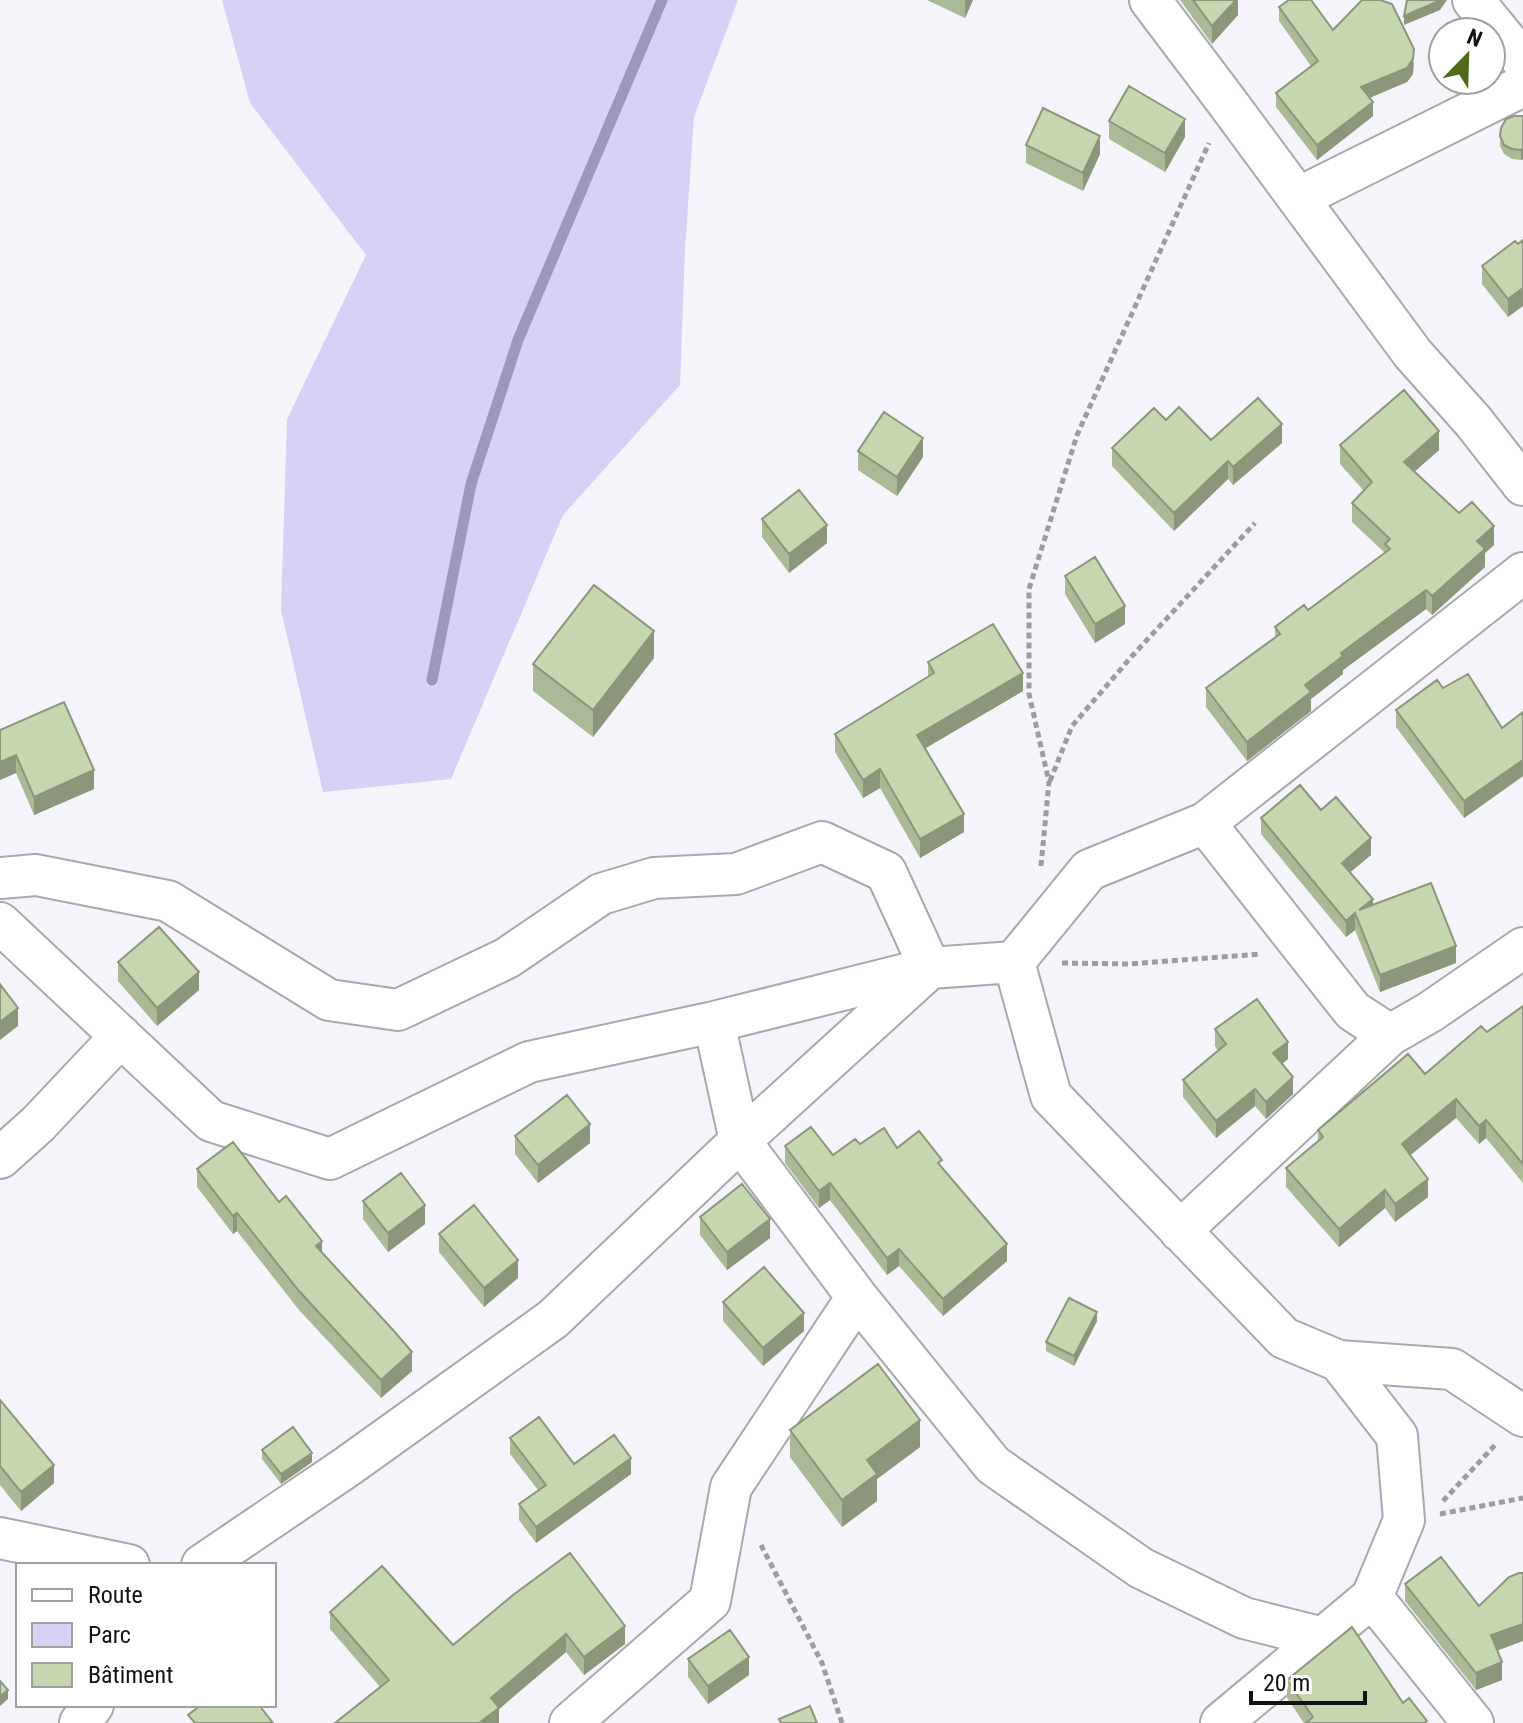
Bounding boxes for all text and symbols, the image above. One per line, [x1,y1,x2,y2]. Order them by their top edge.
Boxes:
north arrow [1427,16,1507,96]
text: N [1464,24,1486,52]
legend [16,1563,276,1707]
text: Route [88,1581,143,1609]
text: Parc [88,1621,131,1649]
scale bar [1251,1655,1365,1705]
text: Bâtiment [88,1661,173,1689]
text: 20 m [1263,1669,1310,1697]

